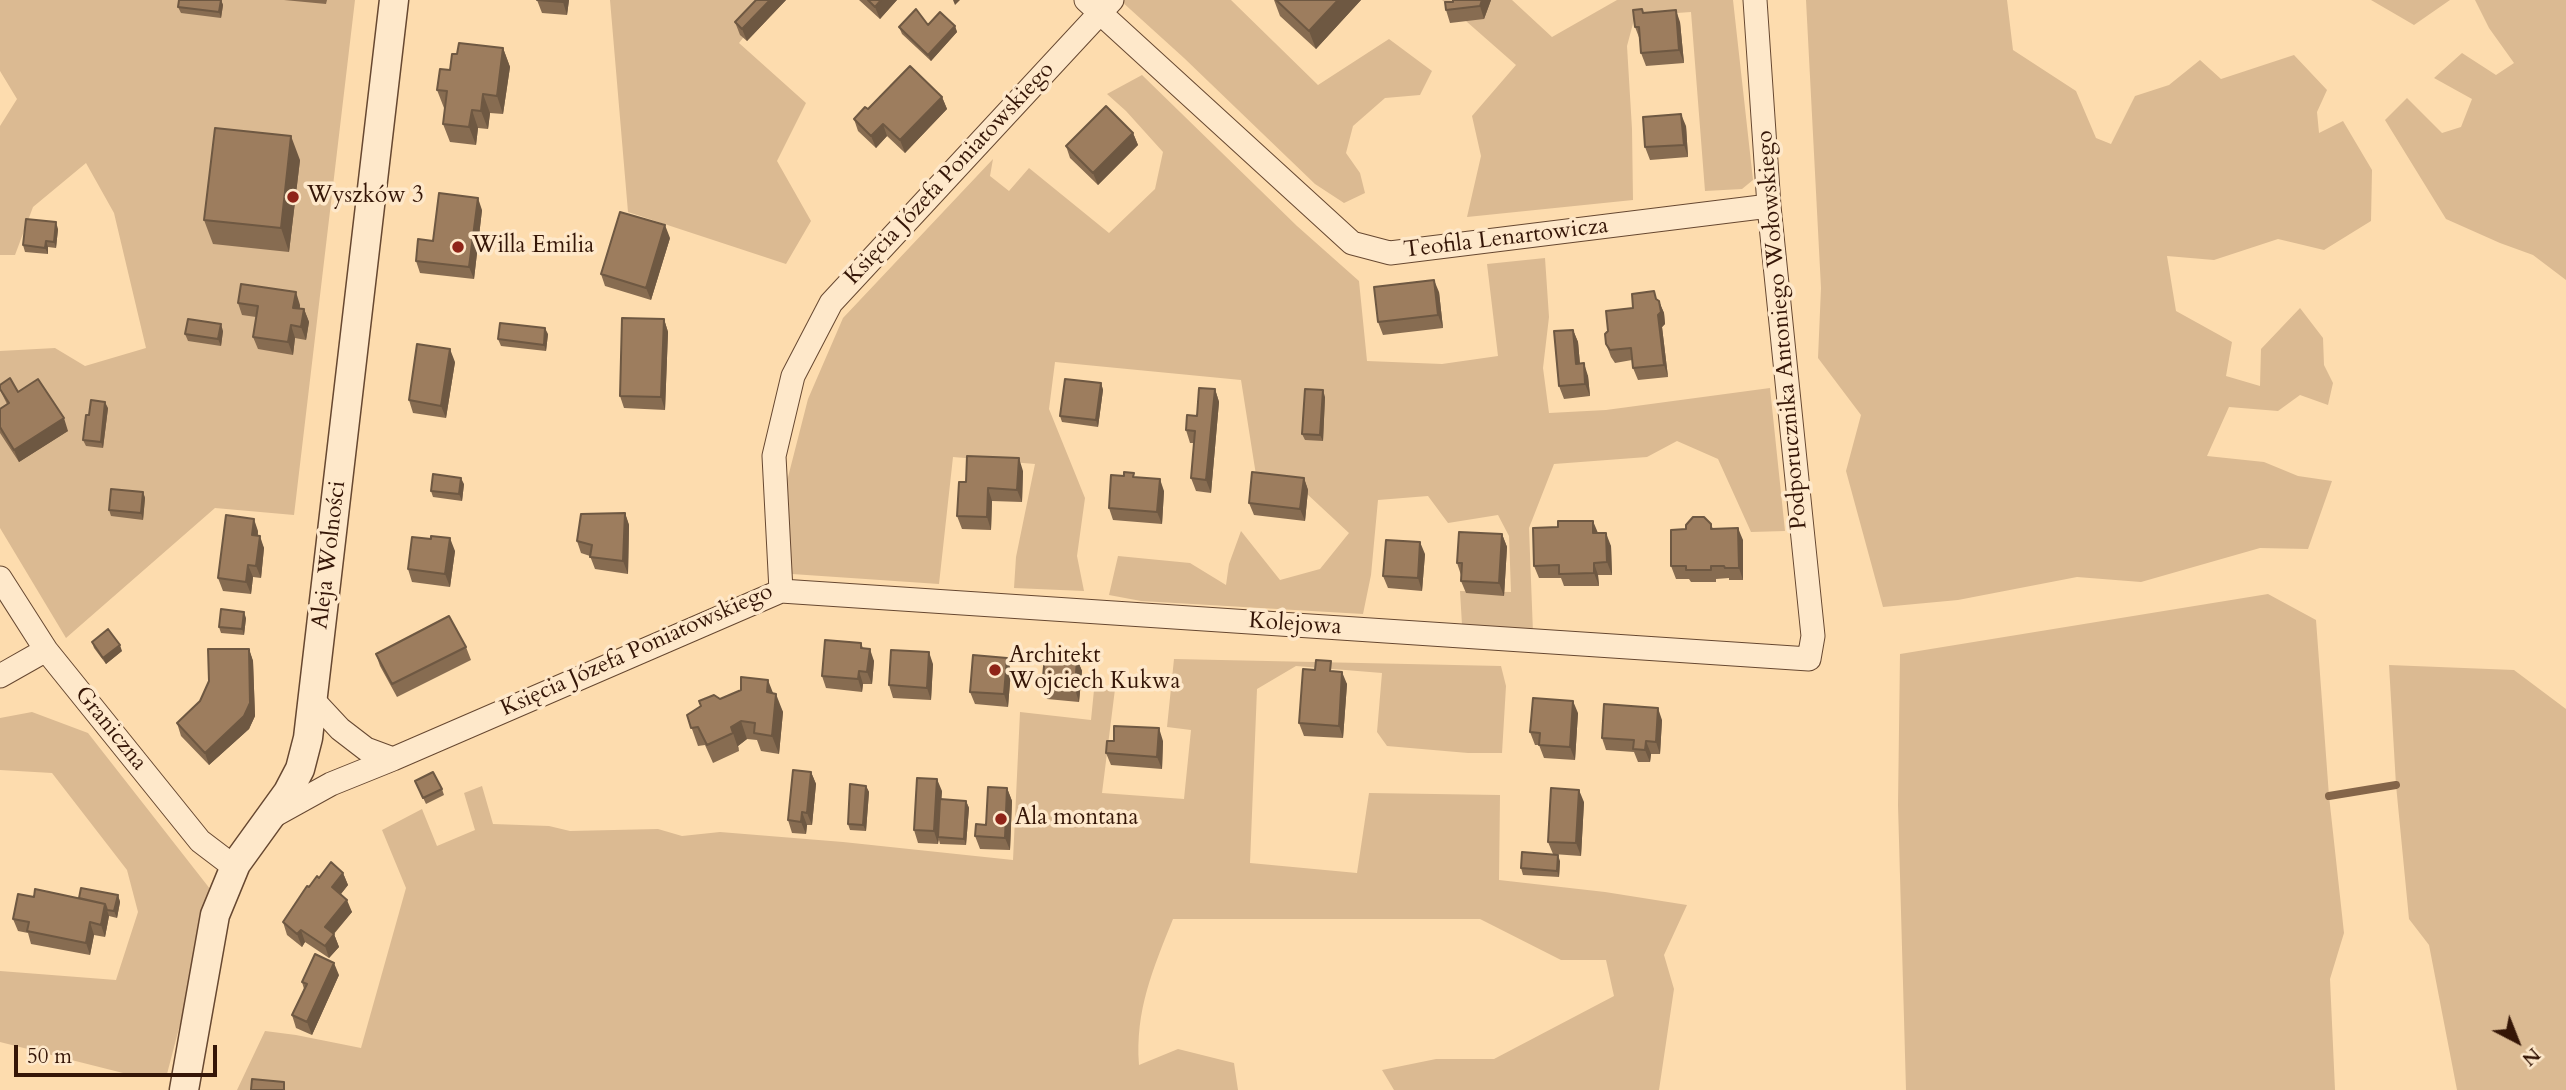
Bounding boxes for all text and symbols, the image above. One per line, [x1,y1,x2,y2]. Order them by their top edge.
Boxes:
street label: Księcia Józefa Poniatowskiego [839,57,1061,291]
street label: Podporucznika Antoniego Wołowskiego [1752,129,1814,531]
place label: Wyszków 3 [307,183,424,211]
marker: Wyszków 3 [285,189,301,205]
street label: Teofila Lenartowicza [1402,213,1610,265]
place label: Willa Emilia [472,233,594,261]
marker: Willa Emilia [450,239,466,255]
street label: Aleja Wolności [307,479,353,631]
street label: Księcia Józefa Poniatowskiego [497,578,777,724]
street label: Kolejowa [1248,608,1342,642]
place label: Architekt Wojciech Kukwa [1009,643,1180,697]
marker: Architekt Wojciech Kukwa [987,662,1003,678]
street label: Graniczna [68,682,152,776]
place label: Ala montana [1015,805,1139,833]
marker: Ala montana [993,811,1009,827]
north arrow [2482,1006,2552,1076]
scale bar [18,1030,220,1074]
text: N [2516,1041,2546,1072]
text: 50 m [27,1042,72,1071]

